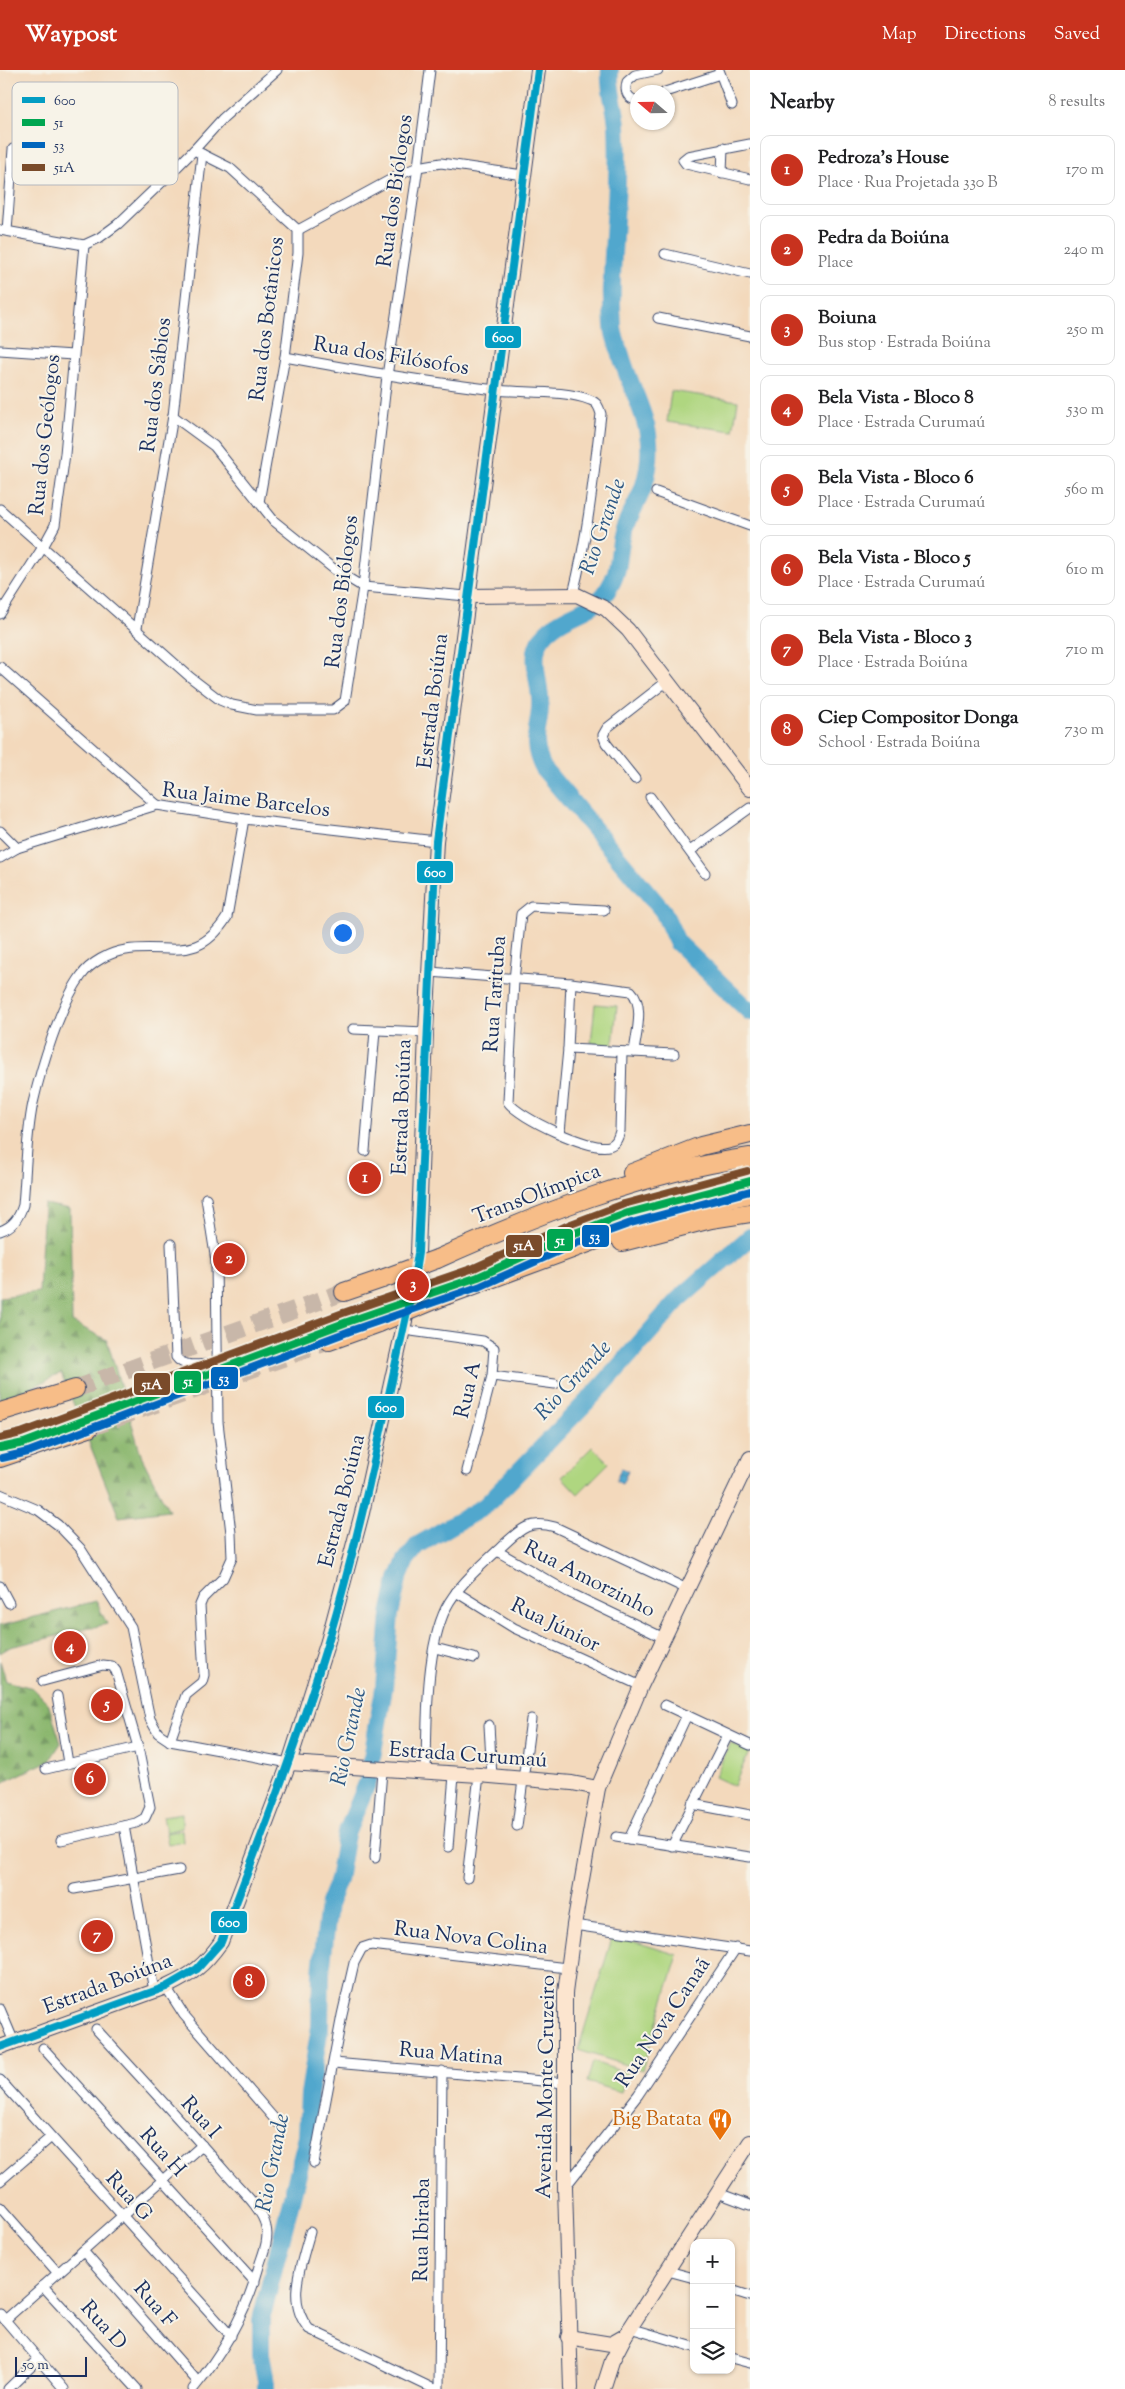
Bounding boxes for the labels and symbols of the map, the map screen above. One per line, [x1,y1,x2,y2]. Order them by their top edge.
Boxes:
legend [12,82,178,185]
north arrow [630,85,675,130]
text: 600 [54,92,76,112]
street label: Rua dos Biólogos [370,113,422,269]
text: 51 [53,114,64,134]
text: 53 [53,137,65,157]
text: 51A [53,159,76,179]
street label: Rua dos Botânicos [243,235,293,403]
street label: Rua dos Sábios [134,316,180,454]
line badge: 600 [484,325,522,349]
text: 600 [492,329,514,349]
street label: Rua dos Filósofos [311,330,471,384]
street label: Rua dos Geólogos [23,353,69,517]
water label: Rio Grande [573,474,635,579]
street label: Rua dos Biólogos [319,514,367,670]
street label: Estrada Boiúna [411,631,457,770]
street label: Rua Jaime Barcelos [160,776,332,826]
line badge: 600 [416,860,454,884]
text: 600 [424,864,446,884]
your location [330,920,356,946]
street label: Rua Tarituba [477,934,515,1053]
street label: Estrada Boiúna [386,1038,420,1176]
street label: TransOlímpica [469,1157,606,1233]
pin: 1 [349,1159,381,1197]
line badge: 53 [581,1224,610,1248]
line badge: 51 [546,1228,574,1252]
text: 53 [589,1228,601,1248]
text: 51 [554,1232,565,1252]
line badge: 51A [505,1234,543,1258]
text: 51A [513,1237,535,1257]
pin: 2 [213,1240,245,1278]
pin: 3 [397,1266,429,1304]
water label: Rio Grande [528,1333,620,1428]
street label: Rua A [448,1358,490,1422]
line badge: 53 [210,1366,239,1390]
line badge: 51 [173,1370,202,1394]
text: 53 [218,1370,230,1390]
line badge: 51A [133,1372,171,1396]
text: 51 [182,1373,193,1393]
text: 51A [141,1376,163,1396]
line badge: 600 [367,1395,405,1419]
text: 600 [375,1399,397,1419]
street label: Estrada Boiúna [312,1431,374,1571]
street label: Rua Amorzinho [518,1534,660,1626]
street label: Rua Júnior [505,1591,605,1661]
pin: 4 [54,1628,86,1666]
water label: Rio Grande [324,1685,376,1789]
pin: 5 [91,1686,123,1724]
street label: Estrada Curumaú [388,1735,548,1777]
pin: 6 [74,1760,106,1798]
line badge: 600 [210,1910,248,1934]
text: 600 [218,1914,240,1934]
street label: Rua Nova Colina [392,1915,550,1963]
pin: 7 [81,1917,113,1955]
street label: Estrada Boiúna [39,1946,177,2023]
street label: Rua Nova Canaã [609,1952,719,2094]
pin: 8 [233,1963,265,2001]
street label: Avenida Monte Cruzeiro [530,1975,564,2199]
street label: Rua Matina [398,2035,505,2075]
street label: Rua I [173,2090,227,2146]
place label: Big Batata [612,2105,702,2135]
restaurant icon: Big Batata [707,2107,733,2141]
water label: Rio Grande [249,2111,299,2215]
street label: Rua H [132,2122,193,2185]
street label: Rua G [97,2165,159,2229]
street label: Rua Ibiraba [407,2178,439,2282]
street label: Rua F [126,2275,183,2335]
street label: Rua D [73,2295,133,2357]
scale bar [15,2354,88,2377]

